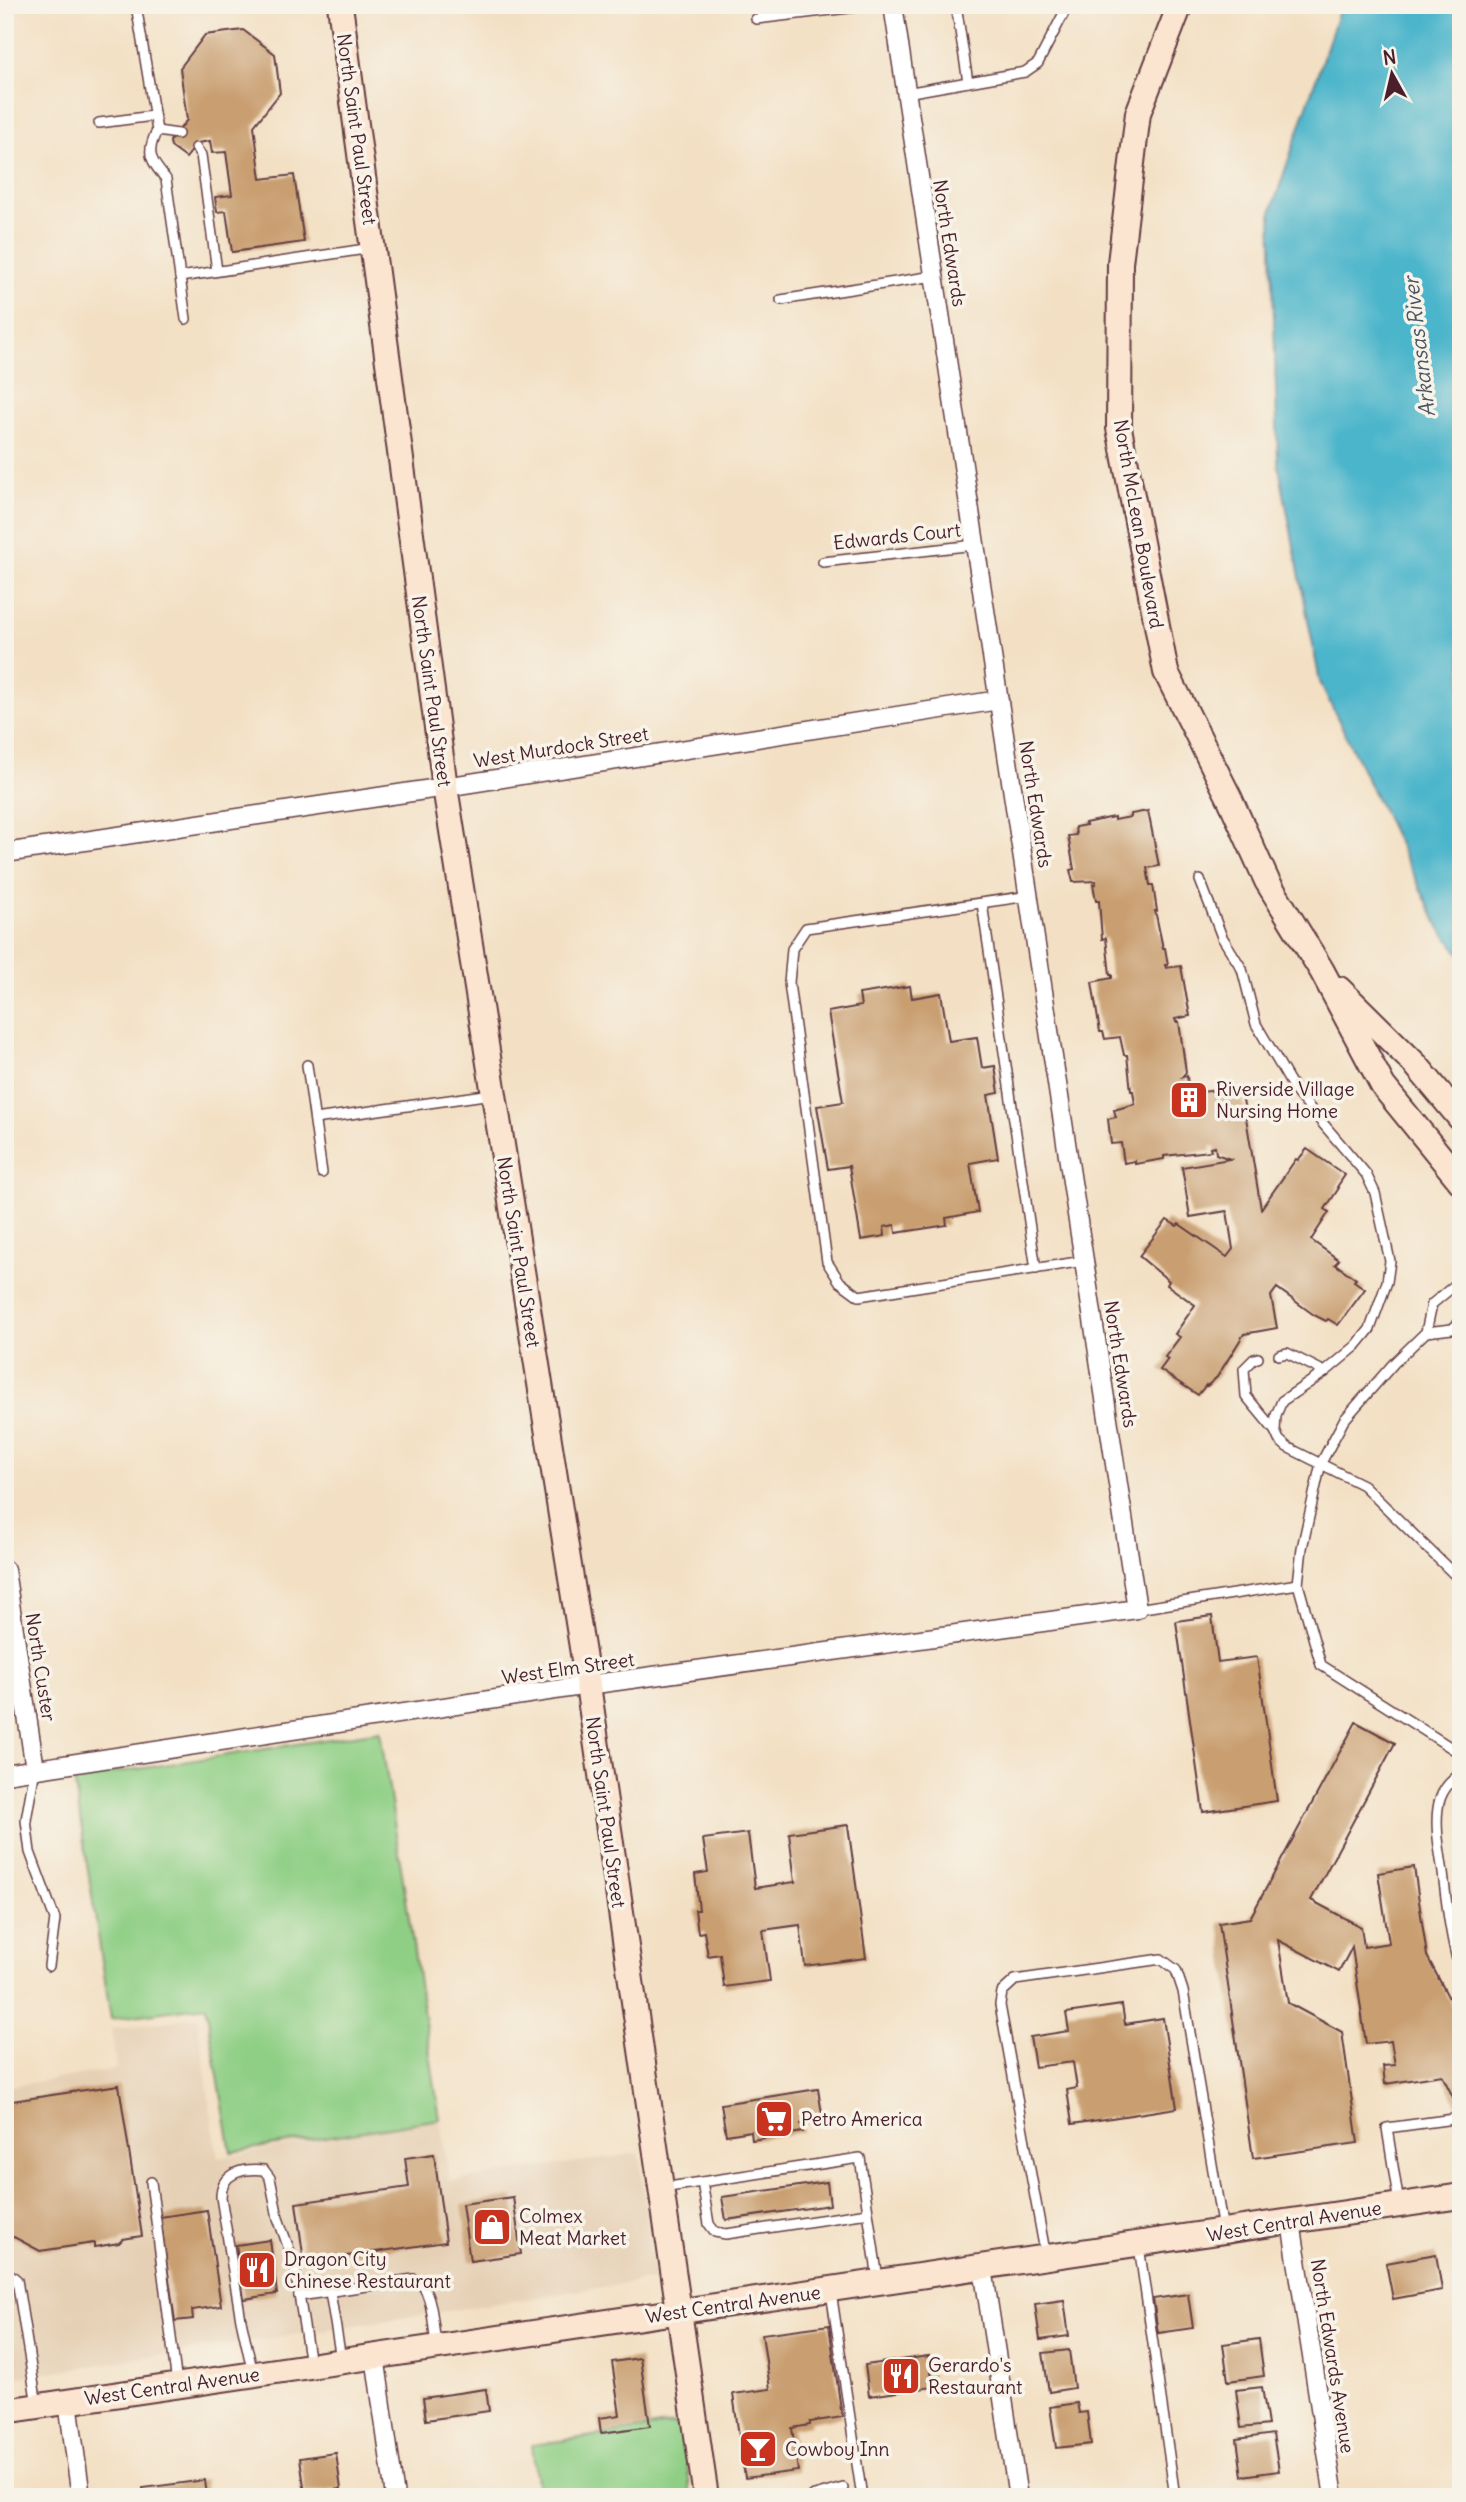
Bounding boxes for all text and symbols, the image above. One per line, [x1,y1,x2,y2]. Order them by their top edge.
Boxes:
street label: North Saint Paul Street [332,32,382,226]
north arrow [1358,38,1428,108]
text: N [1381,44,1398,70]
street label: North Edwards [928,178,972,308]
water label: Arkansas River [1397,273,1441,419]
street label: North McLean Boulevard [1109,418,1169,630]
street label: Edwards Court [832,517,962,555]
street label: North Saint Paul Street [407,594,457,788]
street label: West Murdock Street [472,721,650,773]
street label: North Edwards [1014,739,1058,869]
place label: Riverside Village Nursing Home [1216,1077,1355,1123]
building icon: Riverside Village Nursing Home [1168,1079,1210,1121]
street label: North Saint Paul Street [492,1155,546,1349]
street label: North Edwards [1099,1299,1143,1429]
street label: North Custer [21,1611,61,1723]
street label: West Elm Street [500,1647,636,1689]
street label: North Saint Paul Street [581,1715,631,1909]
supermarket icon: Petro America [753,2098,795,2140]
place label: Petro America [801,2107,923,2131]
street label: West Central Avenue [1205,2195,1383,2247]
place label: Colmex Meat Market [519,2204,626,2250]
shop icon: Colmex Meat Market [471,2206,513,2248]
place label: Dragon City Chinese Restaurant [284,2247,451,2293]
restaurant icon: Dragon City Chinese Restaurant [236,2249,278,2291]
street label: North Edwards Avenue [1306,2257,1360,2455]
street label: West Central Avenue [644,2280,822,2328]
place label: Gerardo's Restaurant [928,2353,1022,2399]
restaurant icon: Gerardo's Restaurant [880,2355,922,2397]
street label: West Central Avenue [83,2362,261,2410]
bar icon: Cowboy Inn [737,2428,779,2470]
place label: Cowboy Inn [785,2437,890,2461]

